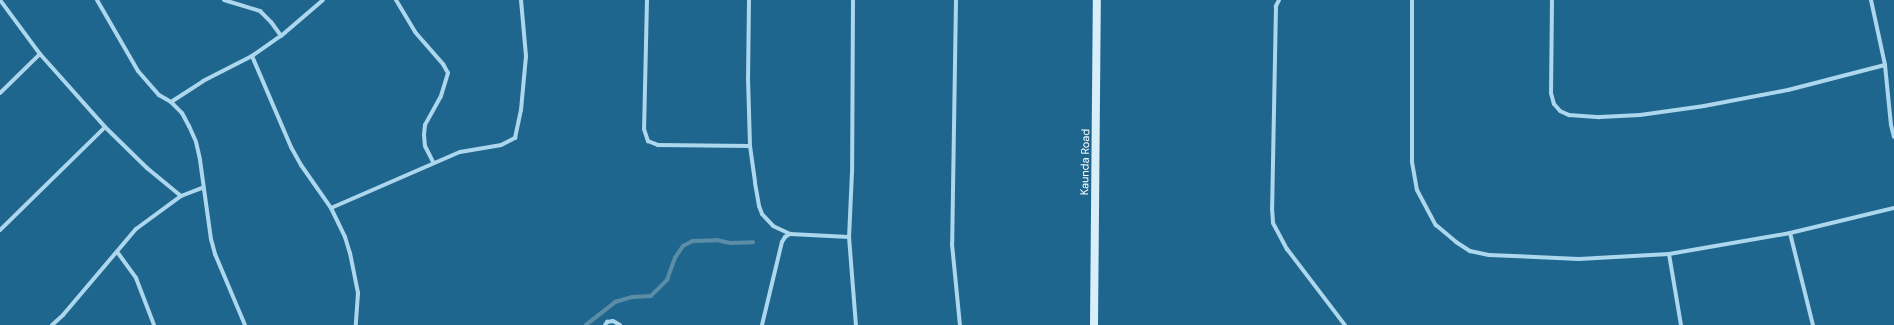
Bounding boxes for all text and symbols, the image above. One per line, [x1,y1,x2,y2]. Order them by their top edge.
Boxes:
street label: Kaunda Road [1078,129,1092,195]

